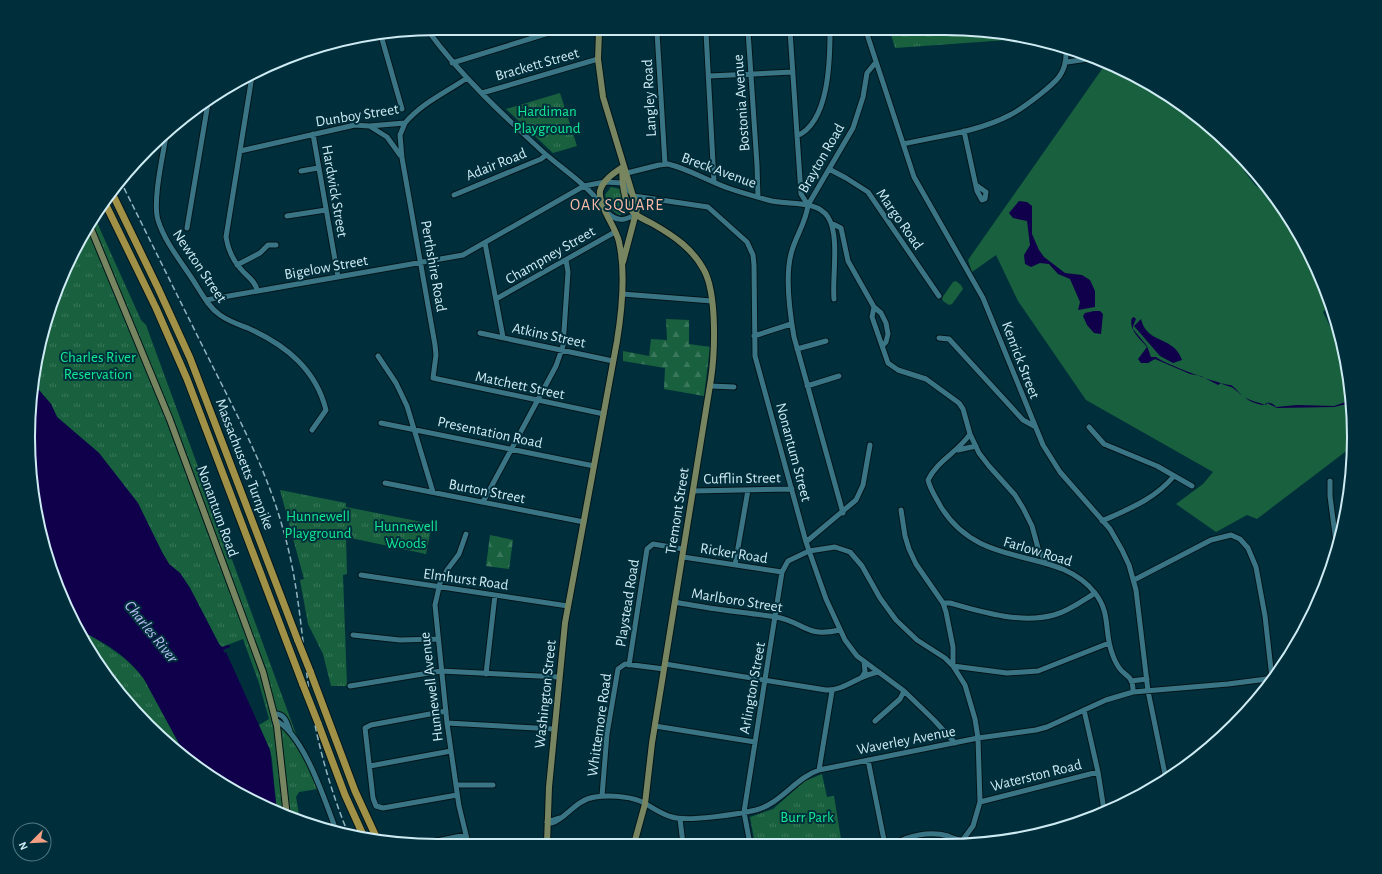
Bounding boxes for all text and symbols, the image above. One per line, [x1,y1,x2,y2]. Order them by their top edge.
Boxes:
street label: Brackett Street [494,45,581,84]
street label: Bostonia Avenue [731,54,752,152]
street label: Langley Road [640,59,659,137]
street label: Dunboy Street [314,101,400,129]
park label: Hardiman Playground [514,104,581,136]
street label: Brayton Road [796,121,847,196]
street label: Hardwick Street [319,144,350,239]
street label: Adair Road [464,145,529,183]
street label: Breck Avenue [679,150,758,191]
street label: Margo Road [873,186,926,253]
district label: OAK SQUARE [570,197,664,214]
street label: Perthshire Road [418,219,449,313]
street label: Champney Street [503,224,598,287]
street label: Newton Street [170,227,229,306]
street label: Bigelow Street [283,253,369,282]
street label: Atkins Street [511,320,587,351]
street label: Kenrick Street [999,320,1042,401]
park label: Charles River Reservation [60,350,136,382]
street label: Matchett Street [474,369,566,402]
street label: Massachusetts Turnpike [213,397,276,532]
street label: Nonantum Street [773,401,814,503]
street label: Presentation Road [436,414,544,451]
street label: Nonantum Road [194,463,241,559]
street label: Tremont Street [663,466,692,556]
street label: Cufflin Street [703,470,781,487]
street label: Burton Street [447,477,527,506]
park label: Hunnewell Playground [285,509,352,541]
park label: Hunnewell Woods [374,519,438,551]
street label: Farlow Road [1002,534,1074,569]
street label: Ricker Road [699,541,769,566]
street label: Playstead Road [613,558,642,648]
street label: Elmhurst Road [422,566,510,593]
street label: Marlboro Street [690,586,784,615]
water label: Charles River [122,598,181,666]
street label: Hunnewell Avenue [417,631,446,743]
street label: Washington Street [532,639,559,749]
street label: Arlington Street [737,641,768,735]
street label: Whittemore Road [585,672,614,778]
street label: Waverley Avenue [855,724,957,757]
street label: Waterston Road [989,757,1083,794]
park label: Burr Park [780,810,834,825]
north arrow [12,822,52,862]
text: N [17,840,30,852]

